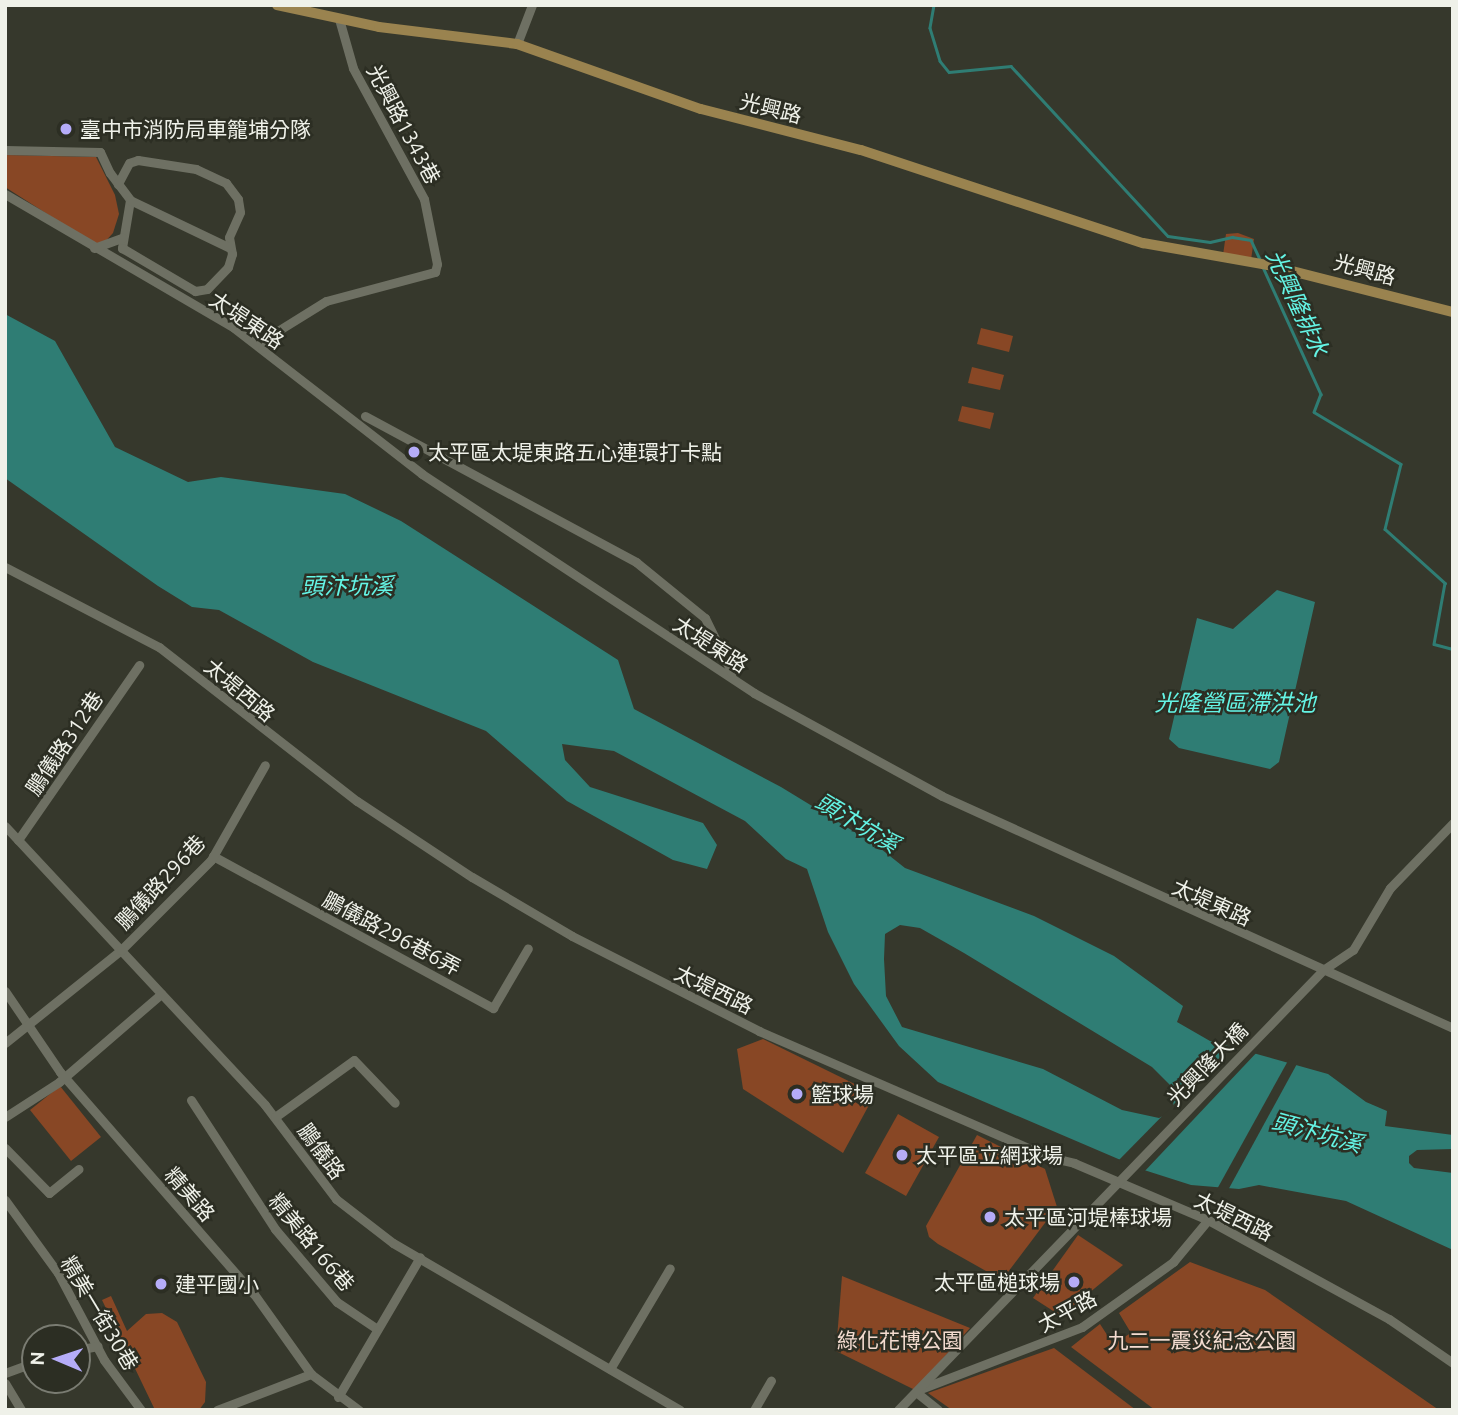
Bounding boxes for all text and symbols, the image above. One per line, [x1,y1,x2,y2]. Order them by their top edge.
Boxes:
street label: 光興路1343巷 [362,60,446,188]
street label: 光興路 [737,88,805,128]
place label: 臺中市消防局車籠埔分隊 [80,116,311,142]
marker: 臺中市消防局車籠埔分隊 [58,121,74,137]
water label: 光興隆排水 [1260,245,1334,361]
street label: 光興路 [1331,249,1399,289]
street label: 太堤東路 [205,286,289,354]
place label: 太平區太堤東路五心連環打卡點 [428,439,722,465]
marker: 太平區太堤東路五心連環打卡點 [406,444,422,460]
water label: 頭汴坑溪 [301,572,393,600]
street label: 太堤東路 [669,611,753,677]
street label: 太堤西路 [200,653,280,727]
street label: 鵬儀路312巷 [20,686,108,800]
water label: 光隆營區滯洪池 [1155,689,1315,717]
water label: 頭汴坑溪 [810,787,904,859]
street label: 鵬儀路296巷 [110,830,210,934]
street label: 太堤東路 [1169,873,1255,931]
street label: 鵬儀路296巷6弄 [319,886,465,980]
street label: 太堤西路 [671,959,757,1019]
street label: 光興隆大橋 [1161,1017,1253,1111]
place label: 籃球場 [811,1081,874,1107]
marker: 籃球場 [789,1086,805,1102]
water label: 頭汴坑溪 [1269,1108,1365,1158]
street label: 鵬儀路 [293,1118,351,1184]
place label: 太平區立網球場 [916,1142,1063,1168]
marker: 太平區立網球場 [894,1147,910,1163]
street label: 精美路 [160,1162,220,1226]
street label: 太堤西路 [1191,1186,1277,1246]
street label: 精美路166巷 [264,1188,360,1296]
place label: 太平區河堤棒球場 [1004,1204,1172,1230]
marker: 太平區河堤棒球場 [982,1209,998,1225]
street label: 精美一街30巷 [56,1251,144,1375]
place label: 太平區槌球場 [934,1269,1060,1295]
place label: 建平國小 [175,1271,259,1297]
marker: 太平區槌球場 [1066,1274,1082,1290]
marker: 建平國小 [153,1276,169,1292]
street label: 太平路 [1033,1285,1101,1337]
north arrow [21,1324,91,1394]
park label: 綠化花博公園 [837,1327,963,1353]
park label: 九二一震災紀念公園 [1108,1327,1296,1353]
text: N [26,1351,48,1366]

